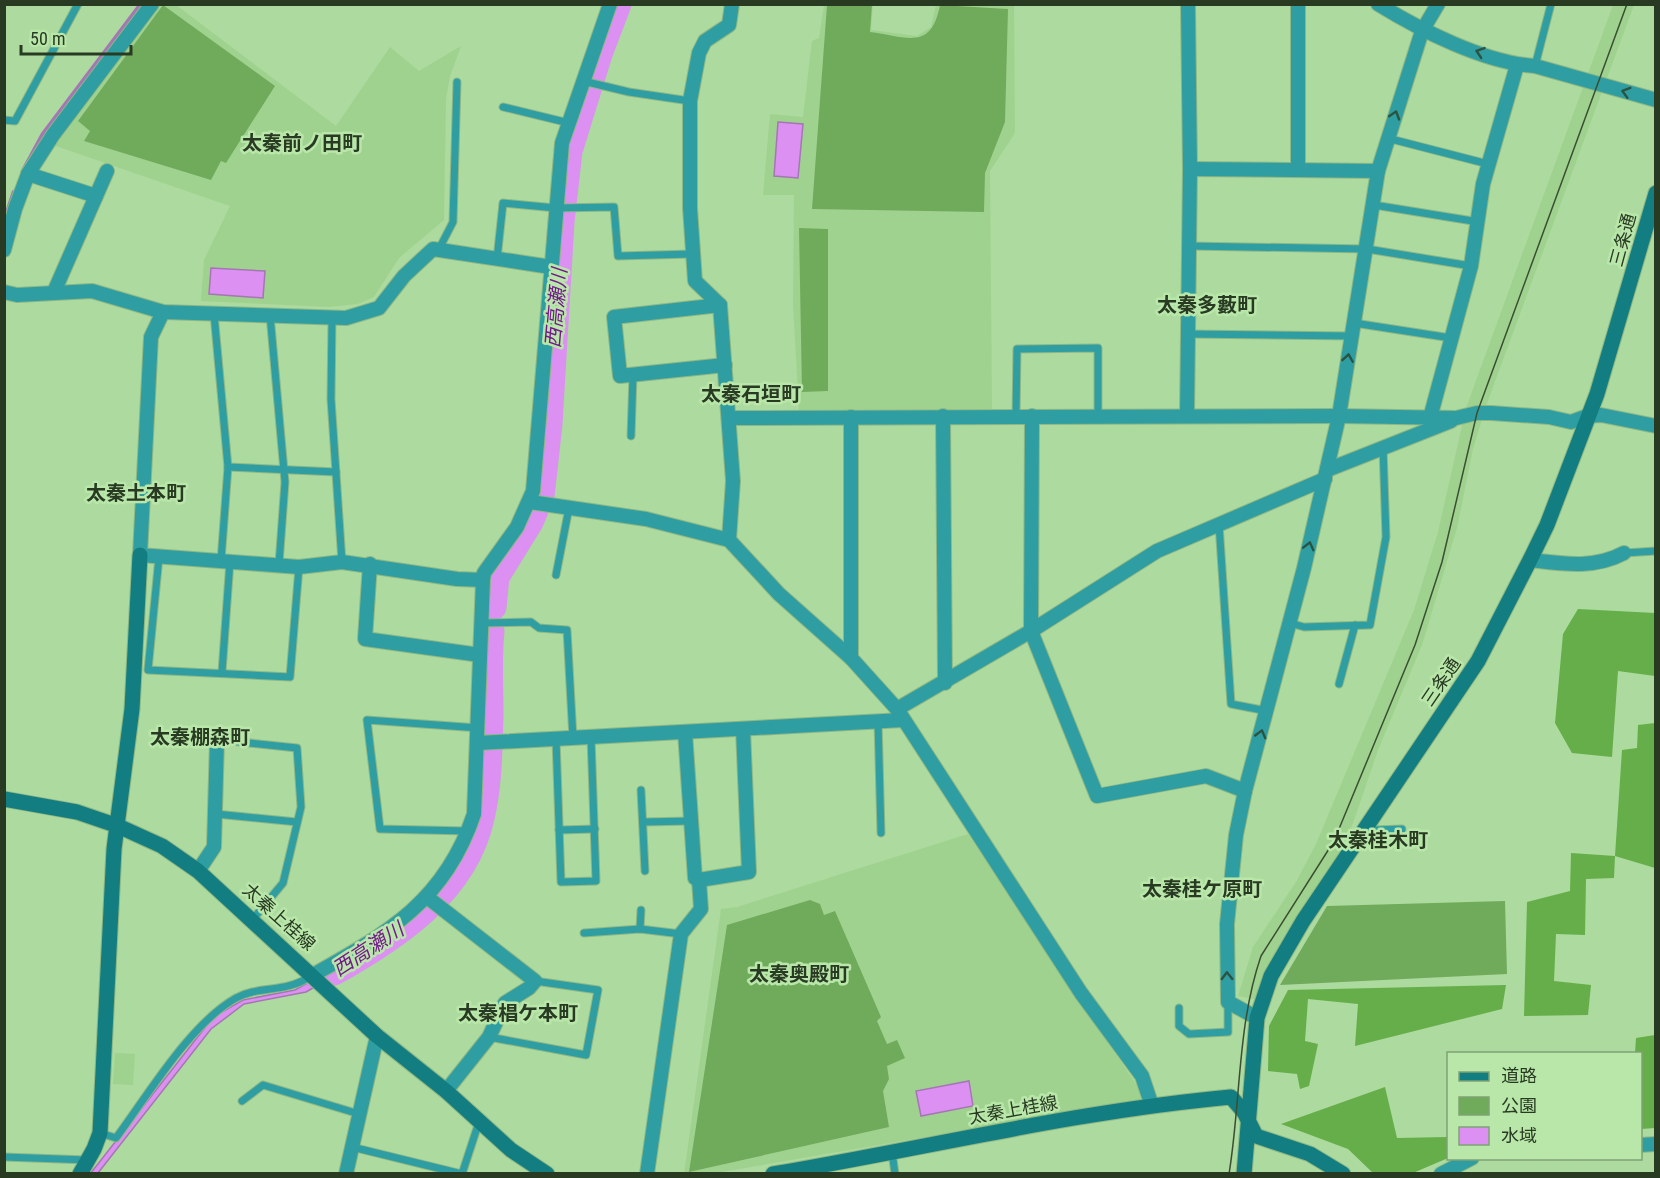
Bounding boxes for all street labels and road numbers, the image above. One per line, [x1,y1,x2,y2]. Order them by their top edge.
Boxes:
street label: 三条通 [1605,211,1640,269]
street label: 三条通 [1417,653,1464,710]
street label: 太秦上桂線 [239,879,320,955]
street label: 太秦上桂線 [967,1091,1059,1128]

